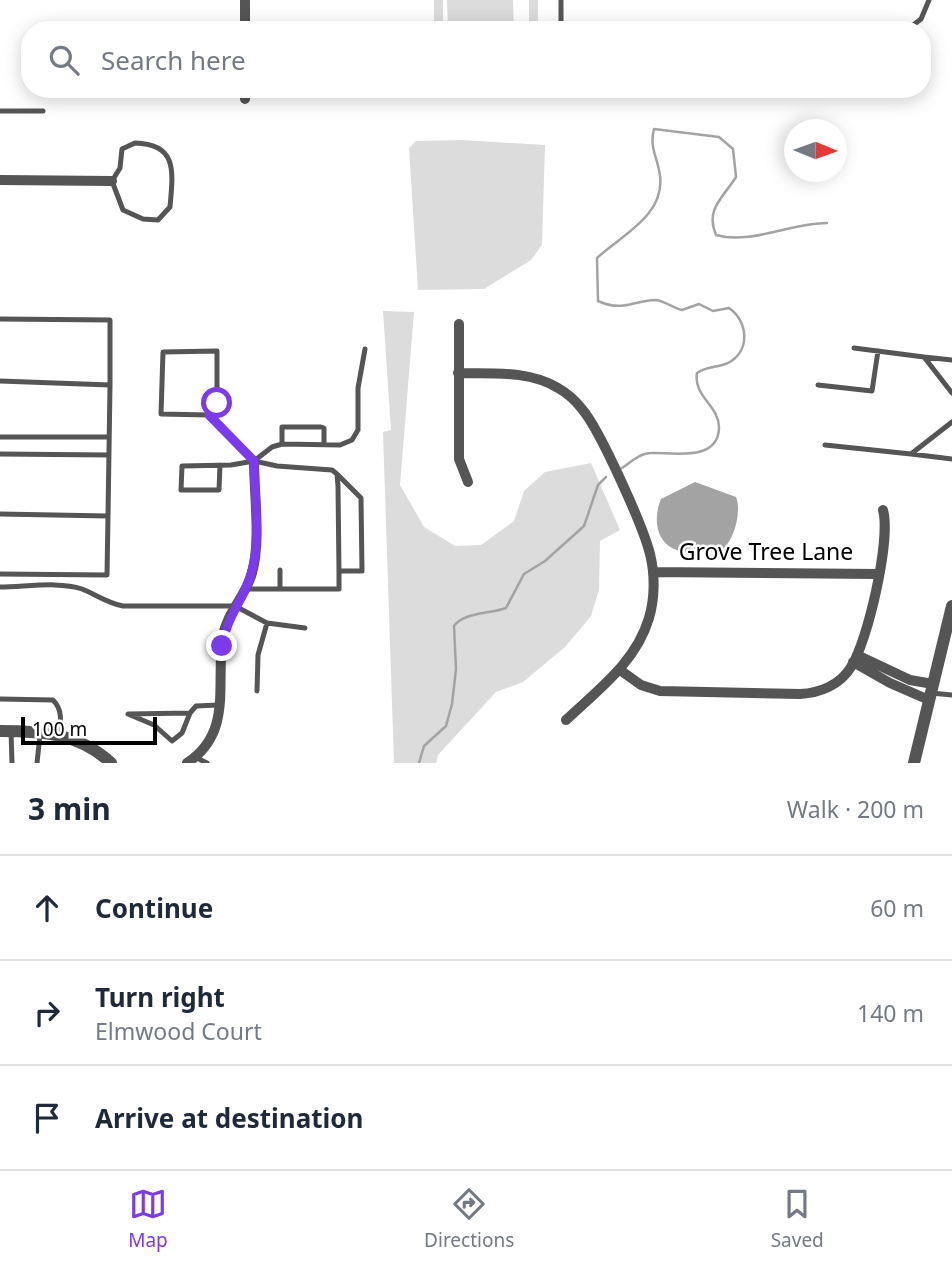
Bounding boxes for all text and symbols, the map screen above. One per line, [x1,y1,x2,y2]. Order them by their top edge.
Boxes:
search box [21,21,931,98]
icon: search [45,41,83,79]
text: Search here [101,42,246,78]
north arrow [784,119,847,182]
route start [201,387,232,418]
street label: Grove Tree Lane [679,535,853,567]
route end [206,630,237,661]
scale bar [21,714,158,746]
text: 100 m [32,716,87,742]
text: 3 min [28,788,111,829]
text: Walk · 200 m [787,793,924,825]
icon: ahead [28,889,66,927]
text: Continue [95,890,213,926]
text: 60 m [870,892,924,924]
text: Turn right [95,979,225,1015]
icon: right [28,994,66,1032]
text: 140 m [857,997,924,1029]
text: Elmwood Court [95,1015,262,1047]
icon: arrive [28,1099,66,1137]
text: Arrive at destination [95,1100,364,1136]
tab: Map [128,1185,168,1253]
tab: Directions [424,1185,514,1253]
tab: Saved [771,1185,824,1253]

